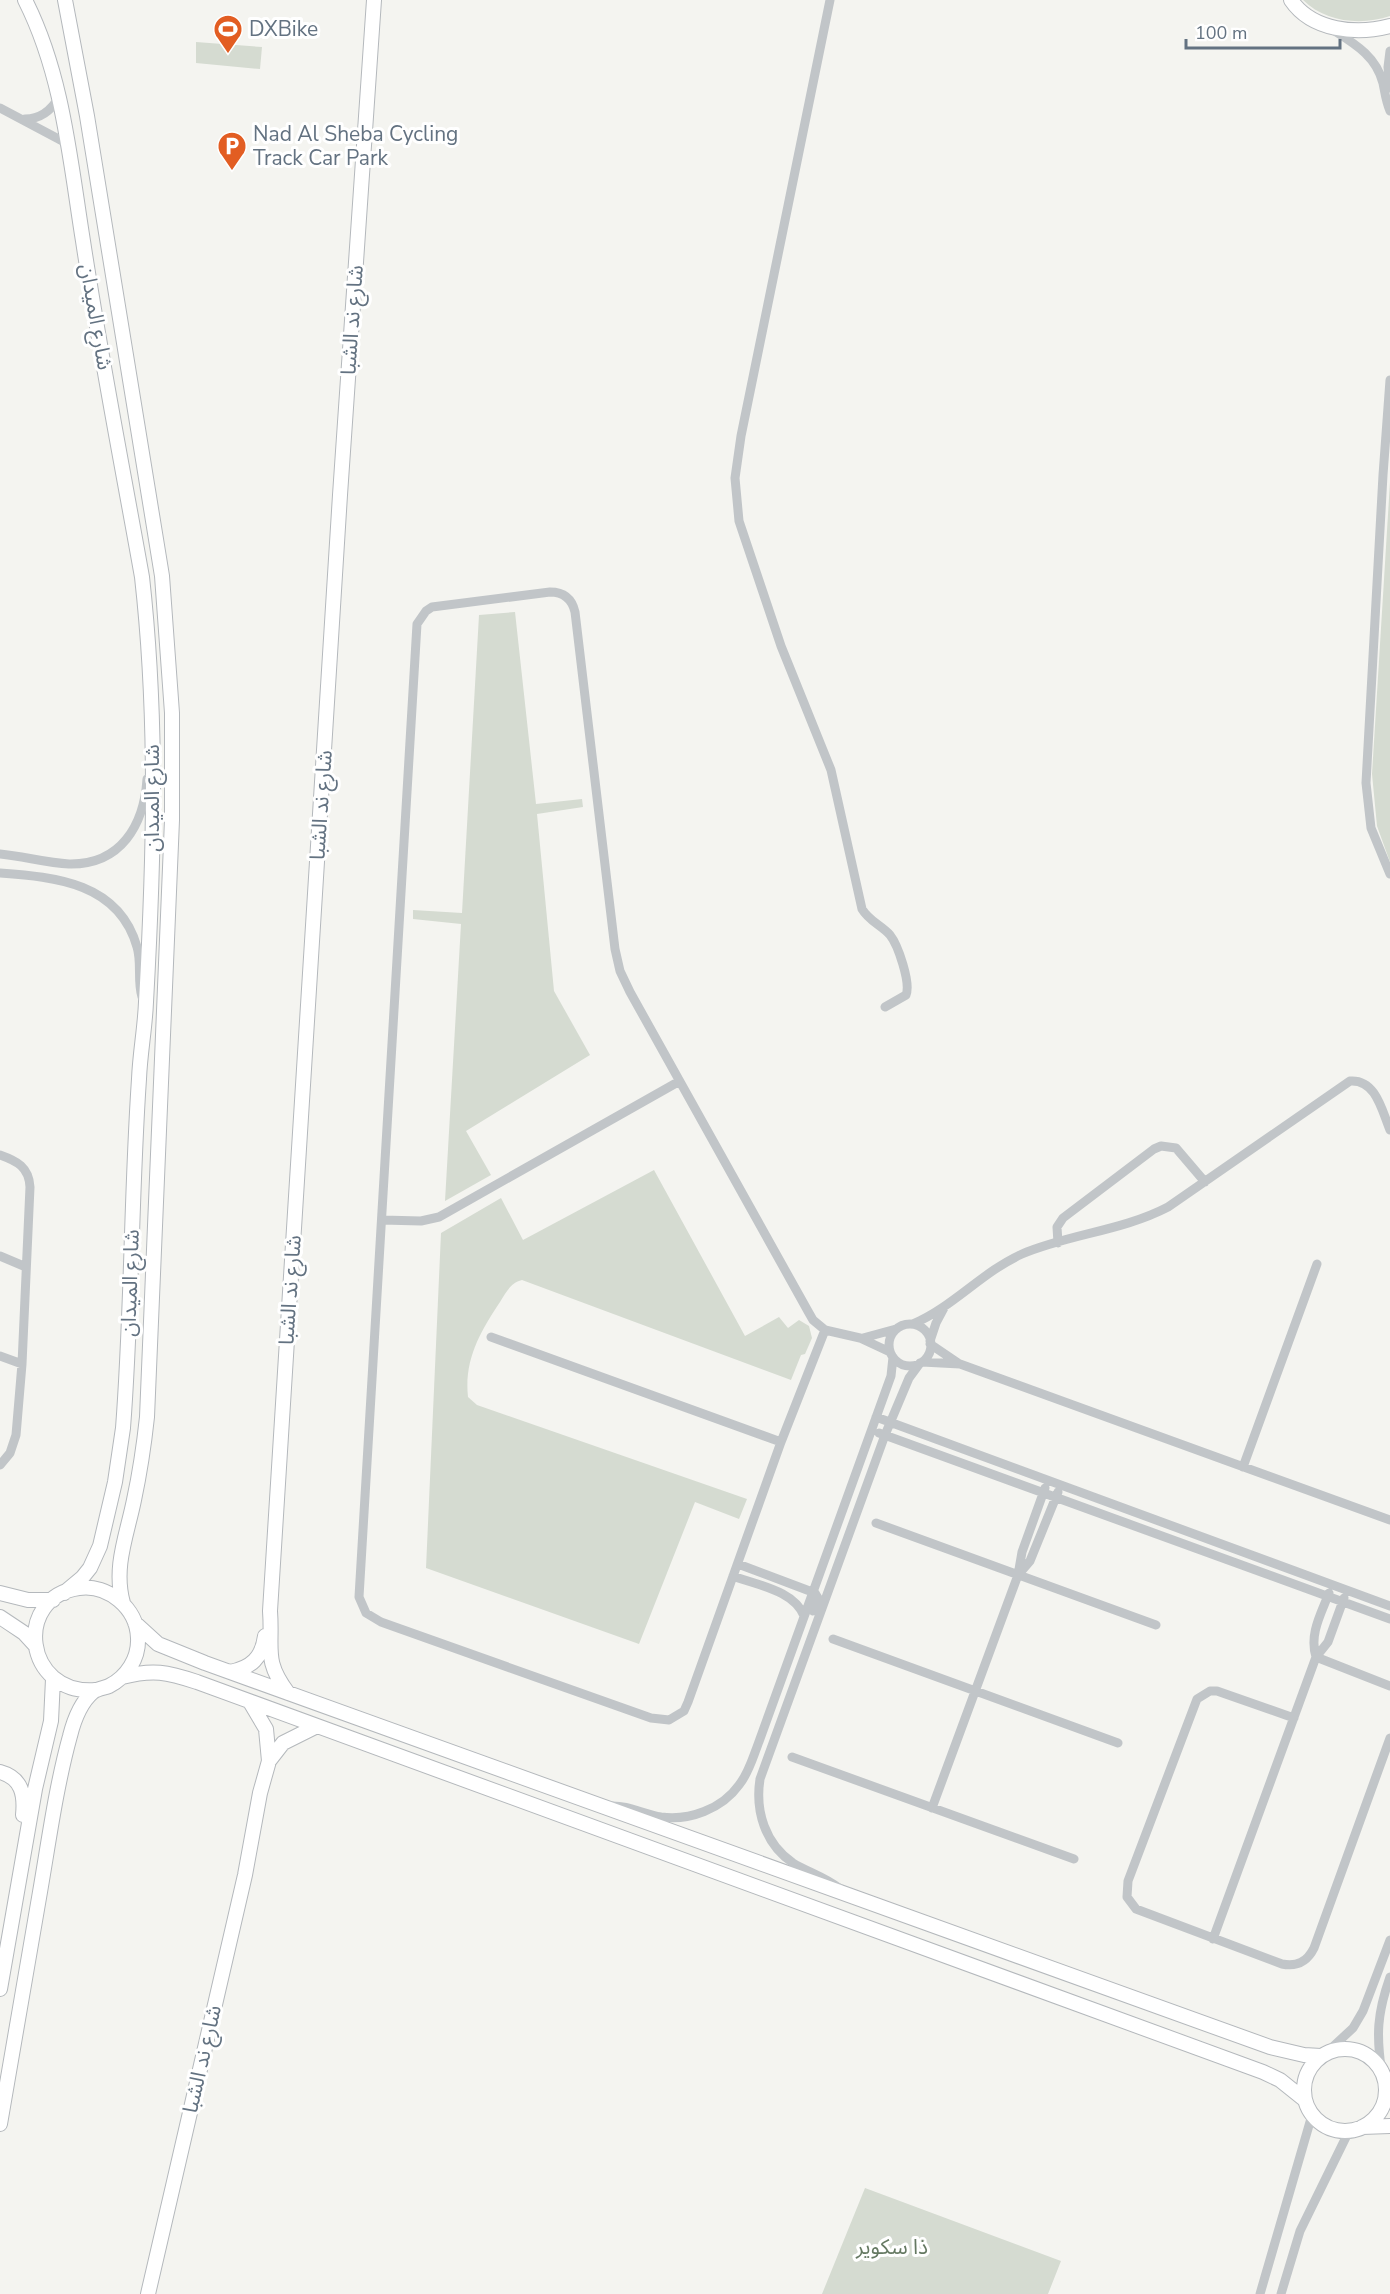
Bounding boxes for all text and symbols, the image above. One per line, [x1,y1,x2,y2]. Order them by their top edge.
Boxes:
scale bar [1186,12,1340,50]
sports icon: DXBike [212,13,244,55]
place label: DXBike [249,15,318,43]
text: 100 m [1195,21,1247,45]
place label: Nad Al Sheba Cycling Track Car Park [253,120,458,172]
parking icon: Nad Al Sheba Cycling Track Car Park [216,130,248,172]
street label: شارع الميدان [72,262,119,372]
street label: شارع ند الشبا [334,264,371,376]
street label: شارع الميدان [138,744,167,852]
street label: شارع ند الشبا [303,749,340,861]
street label: شارع الميدان [114,1229,147,1337]
street label: شارع ند الشبا [272,1234,309,1346]
street label: شارع ند الشبا [176,2002,229,2116]
park label: ذا سكوير [855,2233,928,2261]

